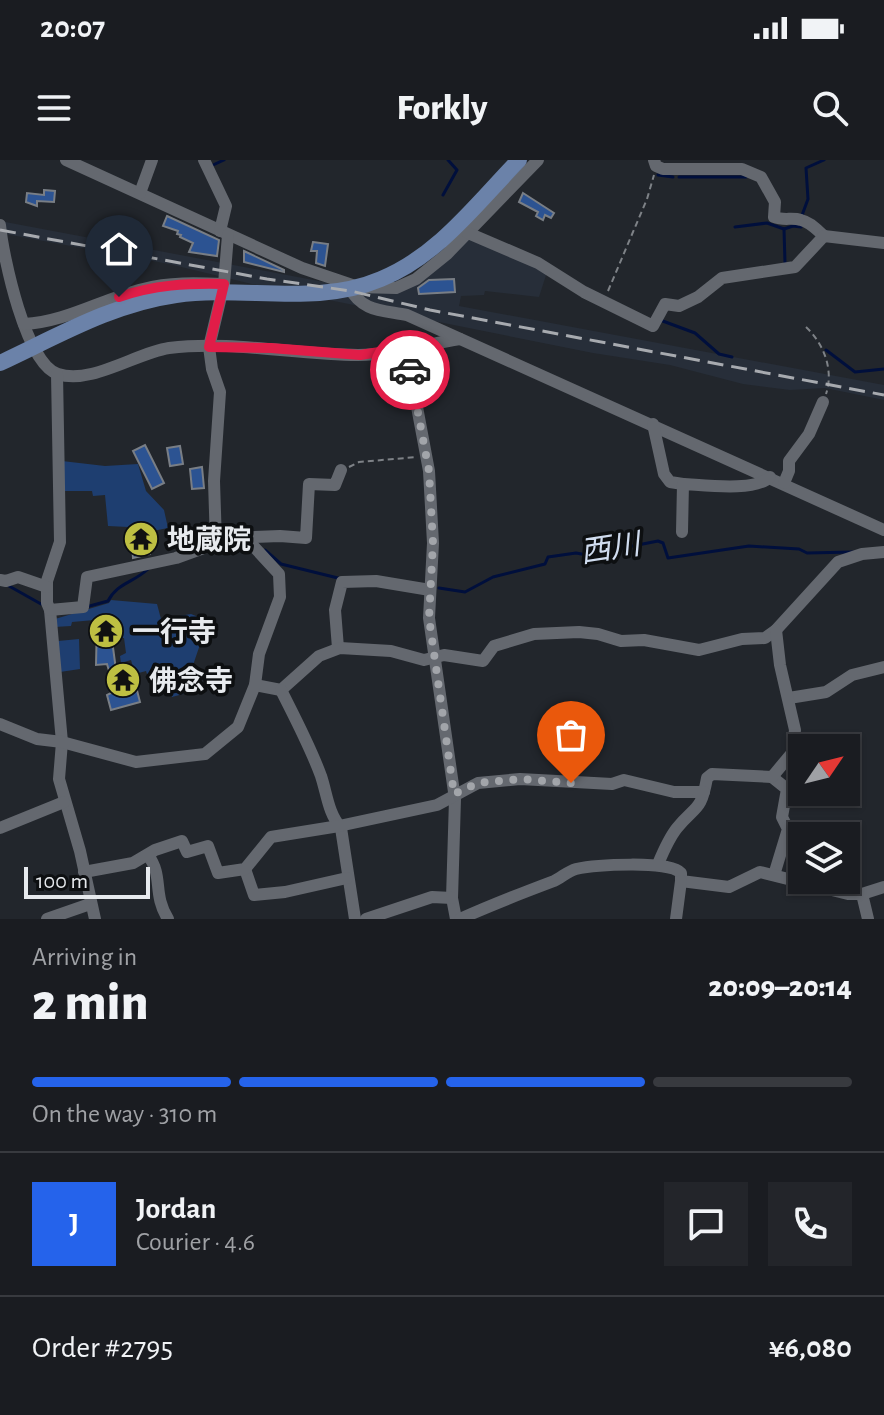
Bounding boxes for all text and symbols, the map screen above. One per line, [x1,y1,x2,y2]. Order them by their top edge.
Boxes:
text: 20:07 [40,13,105,43]
icon: menu [32,86,76,130]
icon: search [808,86,852,130]
text: Forkly [397,90,487,126]
pin [85,215,153,297]
icon: home [97,227,141,271]
courier [370,330,450,410]
icon: car [388,348,432,392]
temple icon: 地蔵院 [122,520,160,558]
place label: 地蔵院 [167,525,251,555]
water label: 西川 [578,529,645,568]
temple icon: 一行寺 [87,612,125,650]
place label: 一行寺 [132,616,216,647]
temple icon: 佛念寺 [104,661,142,699]
place label: 佛念寺 [149,665,233,696]
pin [537,701,605,783]
icon: bag [549,713,593,757]
north arrow [788,734,860,806]
map controls [788,734,860,894]
button: layers [788,822,860,894]
scale bar [24,863,150,899]
text: 100 m [36,870,88,892]
text: Arriving in [32,944,137,970]
text: 20:09–20:14 [708,972,852,1002]
text: 2 min [32,977,148,1029]
text: On the way · 310 m [32,1101,217,1127]
button: chat [664,1182,748,1266]
button: phone [768,1182,852,1266]
text: Jordan [136,1194,216,1224]
text: J [69,1209,79,1239]
text: Courier · 4.6 [136,1229,255,1255]
text: Order #2795 [32,1333,173,1363]
text: ¥6,080 [769,1333,852,1363]

